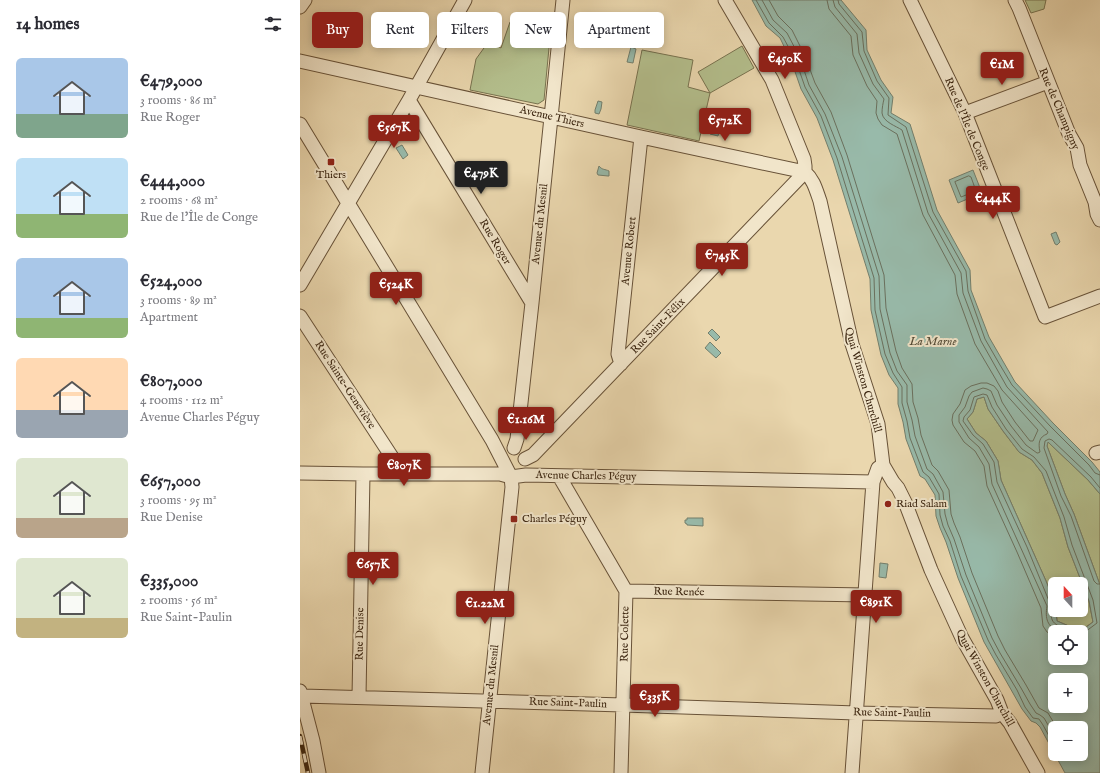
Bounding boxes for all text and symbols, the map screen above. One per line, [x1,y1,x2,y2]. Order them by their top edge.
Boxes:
chip: Buy [312,12,363,48]
chip: Rent [371,12,429,48]
chip: Filters [437,12,502,48]
chip: New [510,12,566,48]
chip: Apartment [574,12,664,48]
icon: filters [262,13,284,35]
text: 14 homes [16,14,79,35]
pin: €450K [757,46,813,80]
text: €450K [768,50,802,67]
pin: €1M [983,52,1021,86]
text: €1M [990,56,1014,73]
street label: Rue de Champigny [1035,66,1083,153]
text: €479,000 [140,71,203,92]
icon: home [48,74,96,122]
street label: Rue de l'Île de Conge [941,75,993,173]
text: 3 rooms · 86 m² [140,92,217,109]
street label: Avenue Thiers [517,103,586,131]
pin: €572K [697,108,753,142]
text: Rue Roger [140,109,200,126]
text: €572K [708,112,742,129]
pin: €567K [366,115,422,149]
text: €567K [377,119,411,136]
marker: Thiers [326,157,336,167]
pin: €479K [453,161,509,195]
text: €479K [464,165,498,182]
place label: Thiers [316,168,346,182]
text: €444,000 [140,171,205,192]
icon: home [48,174,96,222]
street label: Avenue du Mesnil [529,183,551,266]
pin: €444K [965,186,1021,220]
text: €444K [975,190,1011,207]
text: 2 rooms · 68 m² [140,192,218,209]
text: Rue de l'Île de Conge [140,209,258,226]
street label: Avenue Robert [618,216,640,287]
street label: Rue Roger [476,217,514,267]
pin: €745K [694,243,750,277]
text: €745K [705,247,739,264]
text: €524,000 [140,271,202,292]
pin: €524K [368,272,424,306]
icon: home [48,274,96,322]
text: €524K [379,276,413,293]
text: 3 rooms · 89 m² [140,292,217,309]
street label: Rue Saint-Félix [628,294,689,357]
text: Apartment [140,309,198,326]
street label: Quai Winston Churchill [841,326,885,434]
water label: La Marne [909,334,956,349]
street label: Rue Sainte-Geneviève [311,338,379,432]
text: €807,000 [140,371,203,392]
icon: home [48,374,96,422]
text: 4 rooms · 112 m² [140,392,223,409]
pin: €1.16M [493,407,559,441]
text: Avenue Charles Péguy [140,409,260,426]
text: €1.16M [507,411,545,428]
pin: €807K [376,453,432,487]
text: €807K [387,457,421,474]
street label: Avenue Charles Péguy [534,468,637,484]
text: €657,000 [140,471,201,492]
icon: home [48,474,96,522]
text: 3 rooms · 95 m² [140,492,217,509]
place label: Riad Salam [896,497,947,511]
marker: Riad Salam [883,499,893,509]
text: Rue Denise [140,509,203,526]
place label: Charles Péguy [522,512,588,526]
marker: Charles Péguy [509,514,519,524]
pin: €657K [345,552,401,586]
text: €657K [356,556,390,573]
text: €335,000 [140,571,198,592]
icon: home [48,574,96,622]
north arrow [1048,577,1088,617]
map controls [1048,577,1088,761]
street label: Rue Renée [653,585,705,599]
pin: €891K [848,590,904,624]
pin: €1.22M [452,591,518,625]
text: 2 rooms · 56 m² [140,592,218,609]
text: €891K [860,594,892,611]
text: €1.22M [465,595,505,612]
street label: Rue Colette [618,606,632,662]
street label: Rue Denise [353,607,367,661]
text: Rue Saint-Paulin [140,609,232,626]
button: locate [1048,625,1088,665]
street label: Quai Winston Churchill [953,627,1017,729]
street label: Avenue du Mesnil [480,644,502,727]
button: + [1048,673,1088,713]
pin: €335K [627,684,683,718]
text: €335K [639,688,671,705]
street label: Rue Saint-Paulin [529,695,607,711]
street label: Rue Saint-Paulin [853,705,931,721]
button: − [1048,721,1088,761]

